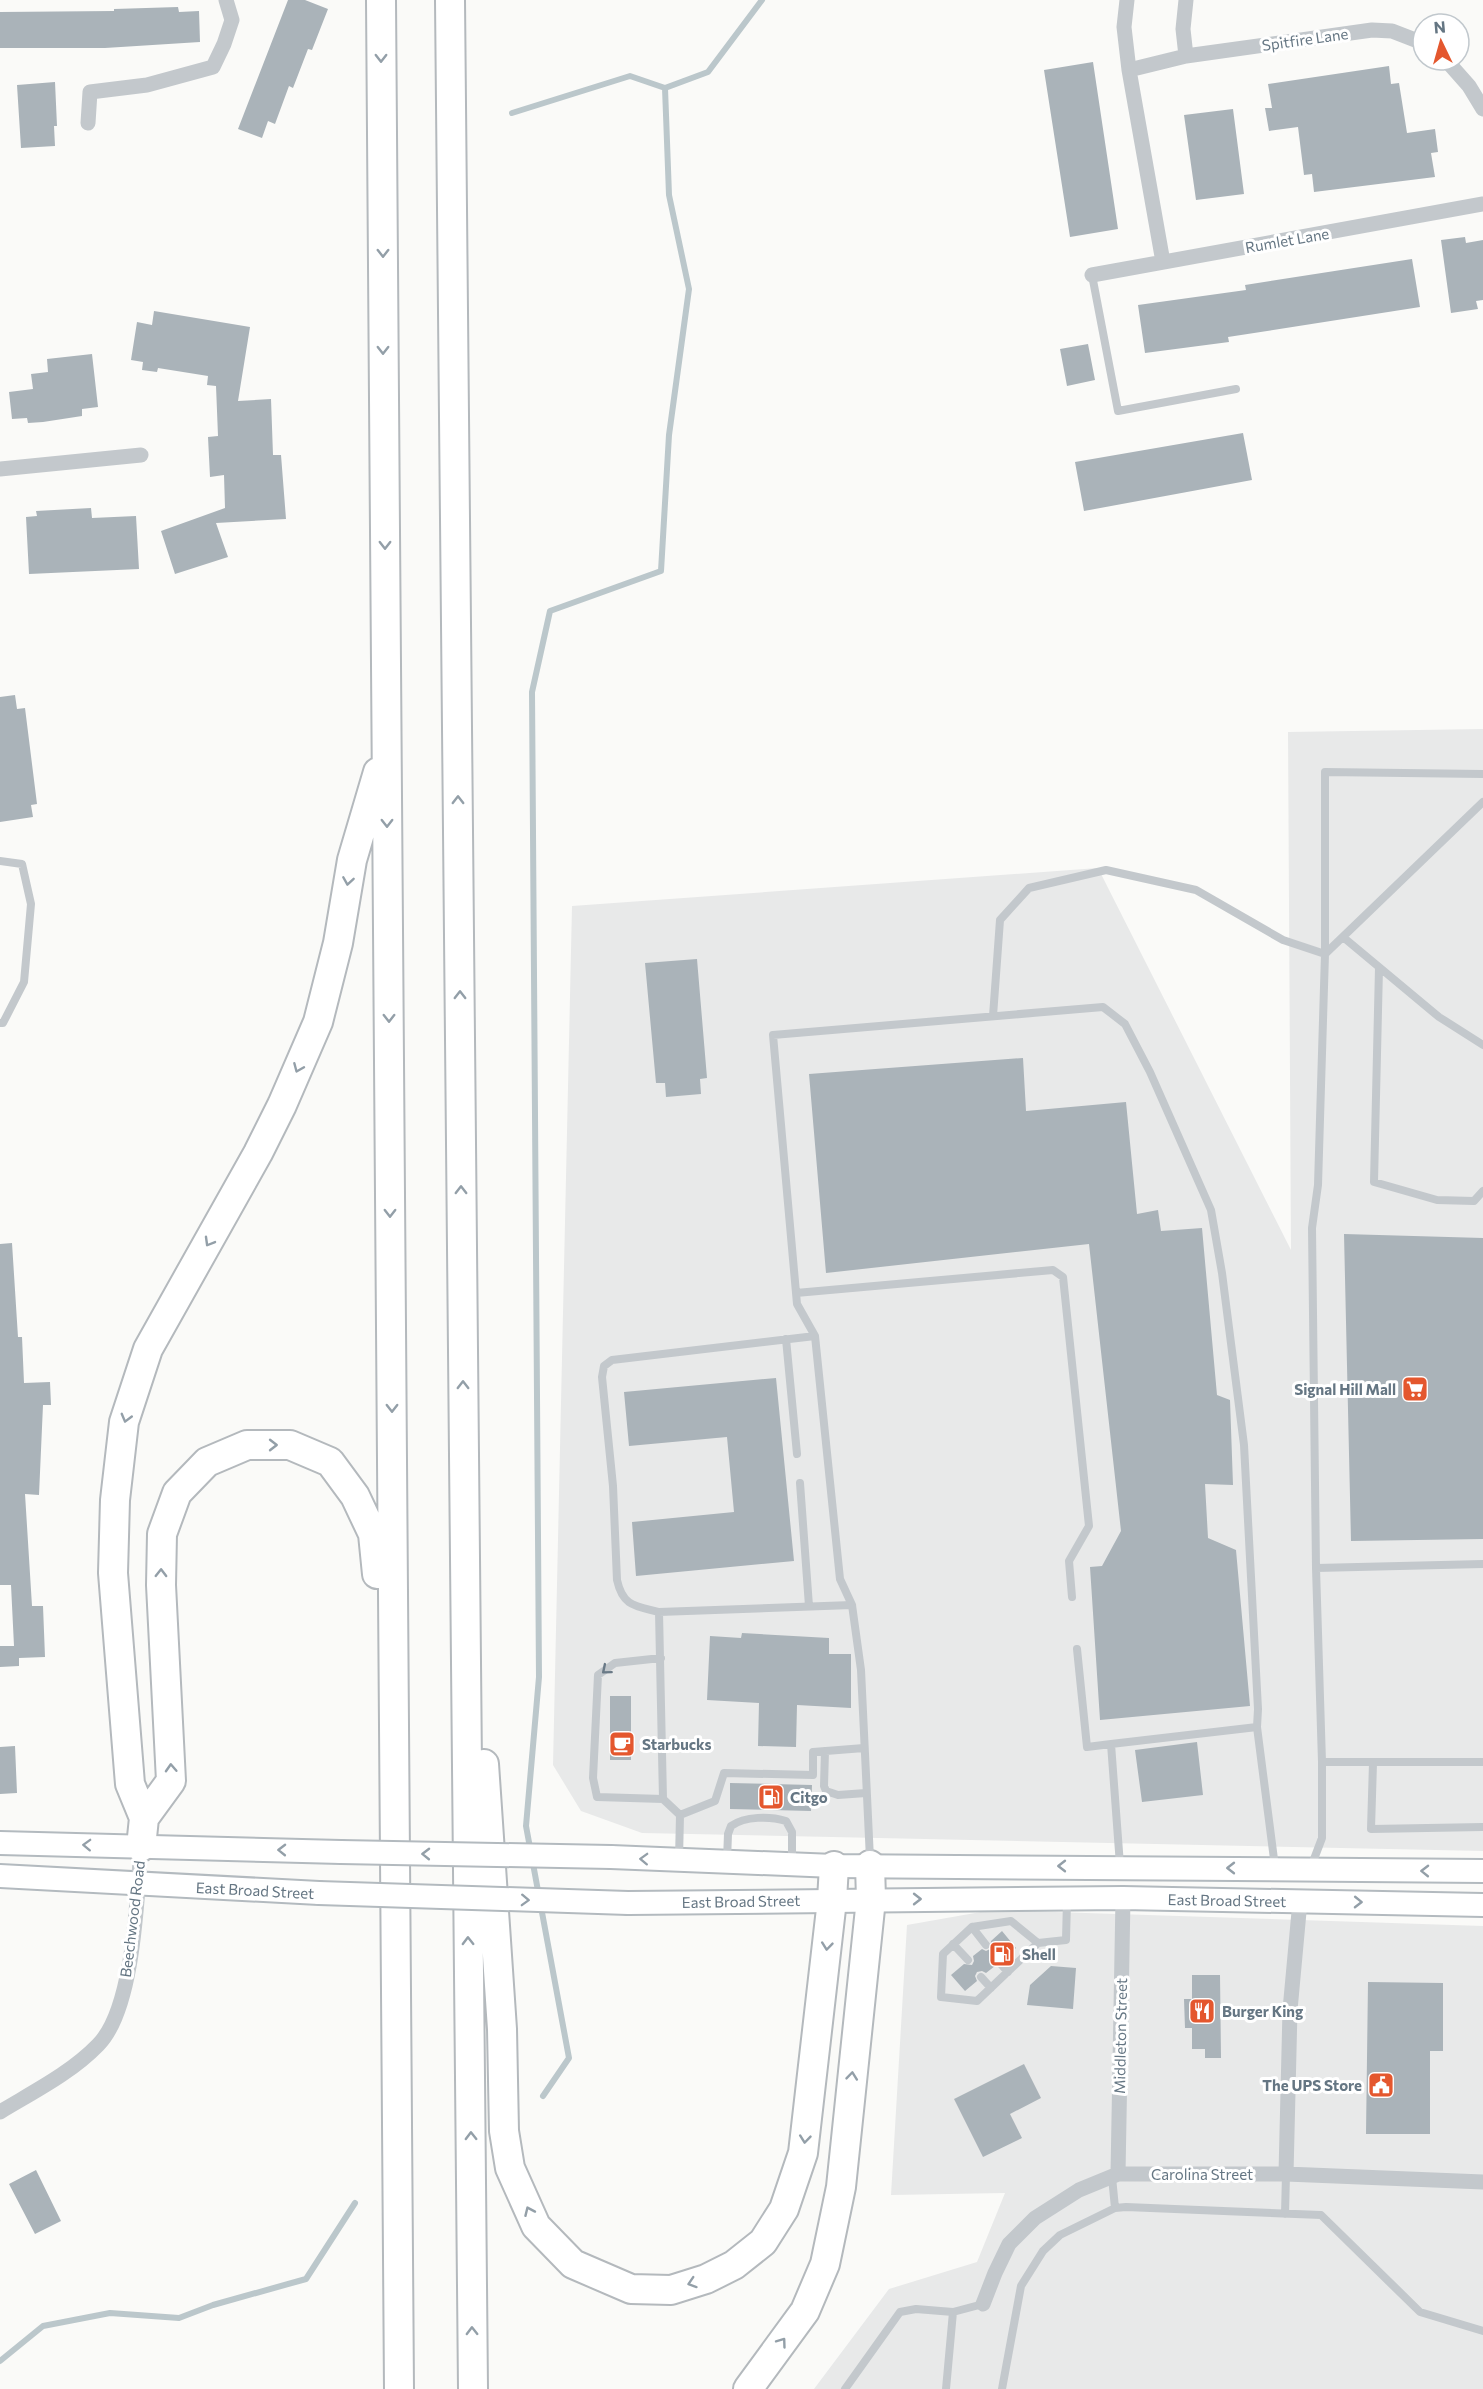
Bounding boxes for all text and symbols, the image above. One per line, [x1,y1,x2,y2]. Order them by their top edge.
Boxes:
north arrow [1411,12,1471,72]
text: N [1433,17,1446,37]
street label: Spitfire Lane [1261,24,1349,54]
one-way arrow [375,54,387,63]
street label: Rumlet Lane [1244,224,1331,256]
one-way arrow [377,249,389,258]
one-way arrow [377,345,390,354]
one-way arrow [379,540,391,549]
one-way arrow [452,795,464,804]
one-way arrow [381,819,393,828]
one-way arrow [343,876,355,886]
one-way arrow [454,990,466,999]
one-way arrow [383,1014,395,1023]
one-way arrow [293,1062,305,1073]
one-way arrow [455,1185,467,1194]
one-way arrow [384,1209,397,1218]
one-way arrow [205,1236,216,1246]
supermarket icon: Signal Hill Mall [1400,1374,1430,1404]
one-way arrow [457,1380,469,1389]
place label: Signal Hill Mall [1294,1380,1396,1398]
one-way arrow [386,1404,398,1413]
one-way arrow [121,1412,134,1422]
one-way arrow [268,1439,277,1451]
one-way arrow [155,1569,168,1578]
one-way arrow [602,1663,612,1674]
cafe icon: Starbucks [607,1729,637,1759]
place label: Starbucks [642,1735,712,1753]
one-way arrow [164,1764,177,1773]
fuel station icon: Citgo [756,1782,786,1812]
place label: Citgo [790,1788,828,1806]
one-way arrow [83,1839,92,1851]
one-way arrow [278,1844,287,1856]
one-way arrow [422,1847,431,1860]
one-way arrow [640,1852,649,1865]
street label: Beechwood Road [116,1860,148,1978]
one-way arrow [1057,1860,1066,1873]
one-way arrow [1226,1862,1235,1874]
one-way arrow [1420,1865,1429,1877]
street label: East Broad Street [195,1878,315,1902]
street label: East Broad Street [1167,1890,1287,1910]
street label: East Broad Street [681,1891,801,1911]
one-way arrow [520,1893,529,1906]
one-way arrow [913,1893,922,1905]
one-way arrow [1354,1896,1363,1908]
one-way arrow [462,1936,475,1945]
fuel station icon: Shell [987,1939,1017,1969]
one-way arrow [821,1941,834,1950]
place label: Shell [1022,1945,1056,1963]
street label: Middleton Street [1110,1978,1130,2094]
restaurant icon: Burger King [1187,1996,1217,2026]
place label: Burger King [1222,2002,1303,2020]
public building icon: The UPS Store [1366,2070,1396,2100]
one-way arrow [845,2072,858,2081]
place label: The UPS Store [1262,2076,1362,2094]
one-way arrow [464,2131,477,2140]
one-way arrow [799,2135,812,2144]
street label: Carolina Street [1151,2165,1253,2183]
one-way arrow [524,2207,536,2218]
one-way arrow [687,2276,698,2288]
one-way arrow [466,2326,479,2335]
one-way arrow [775,2337,786,2348]

